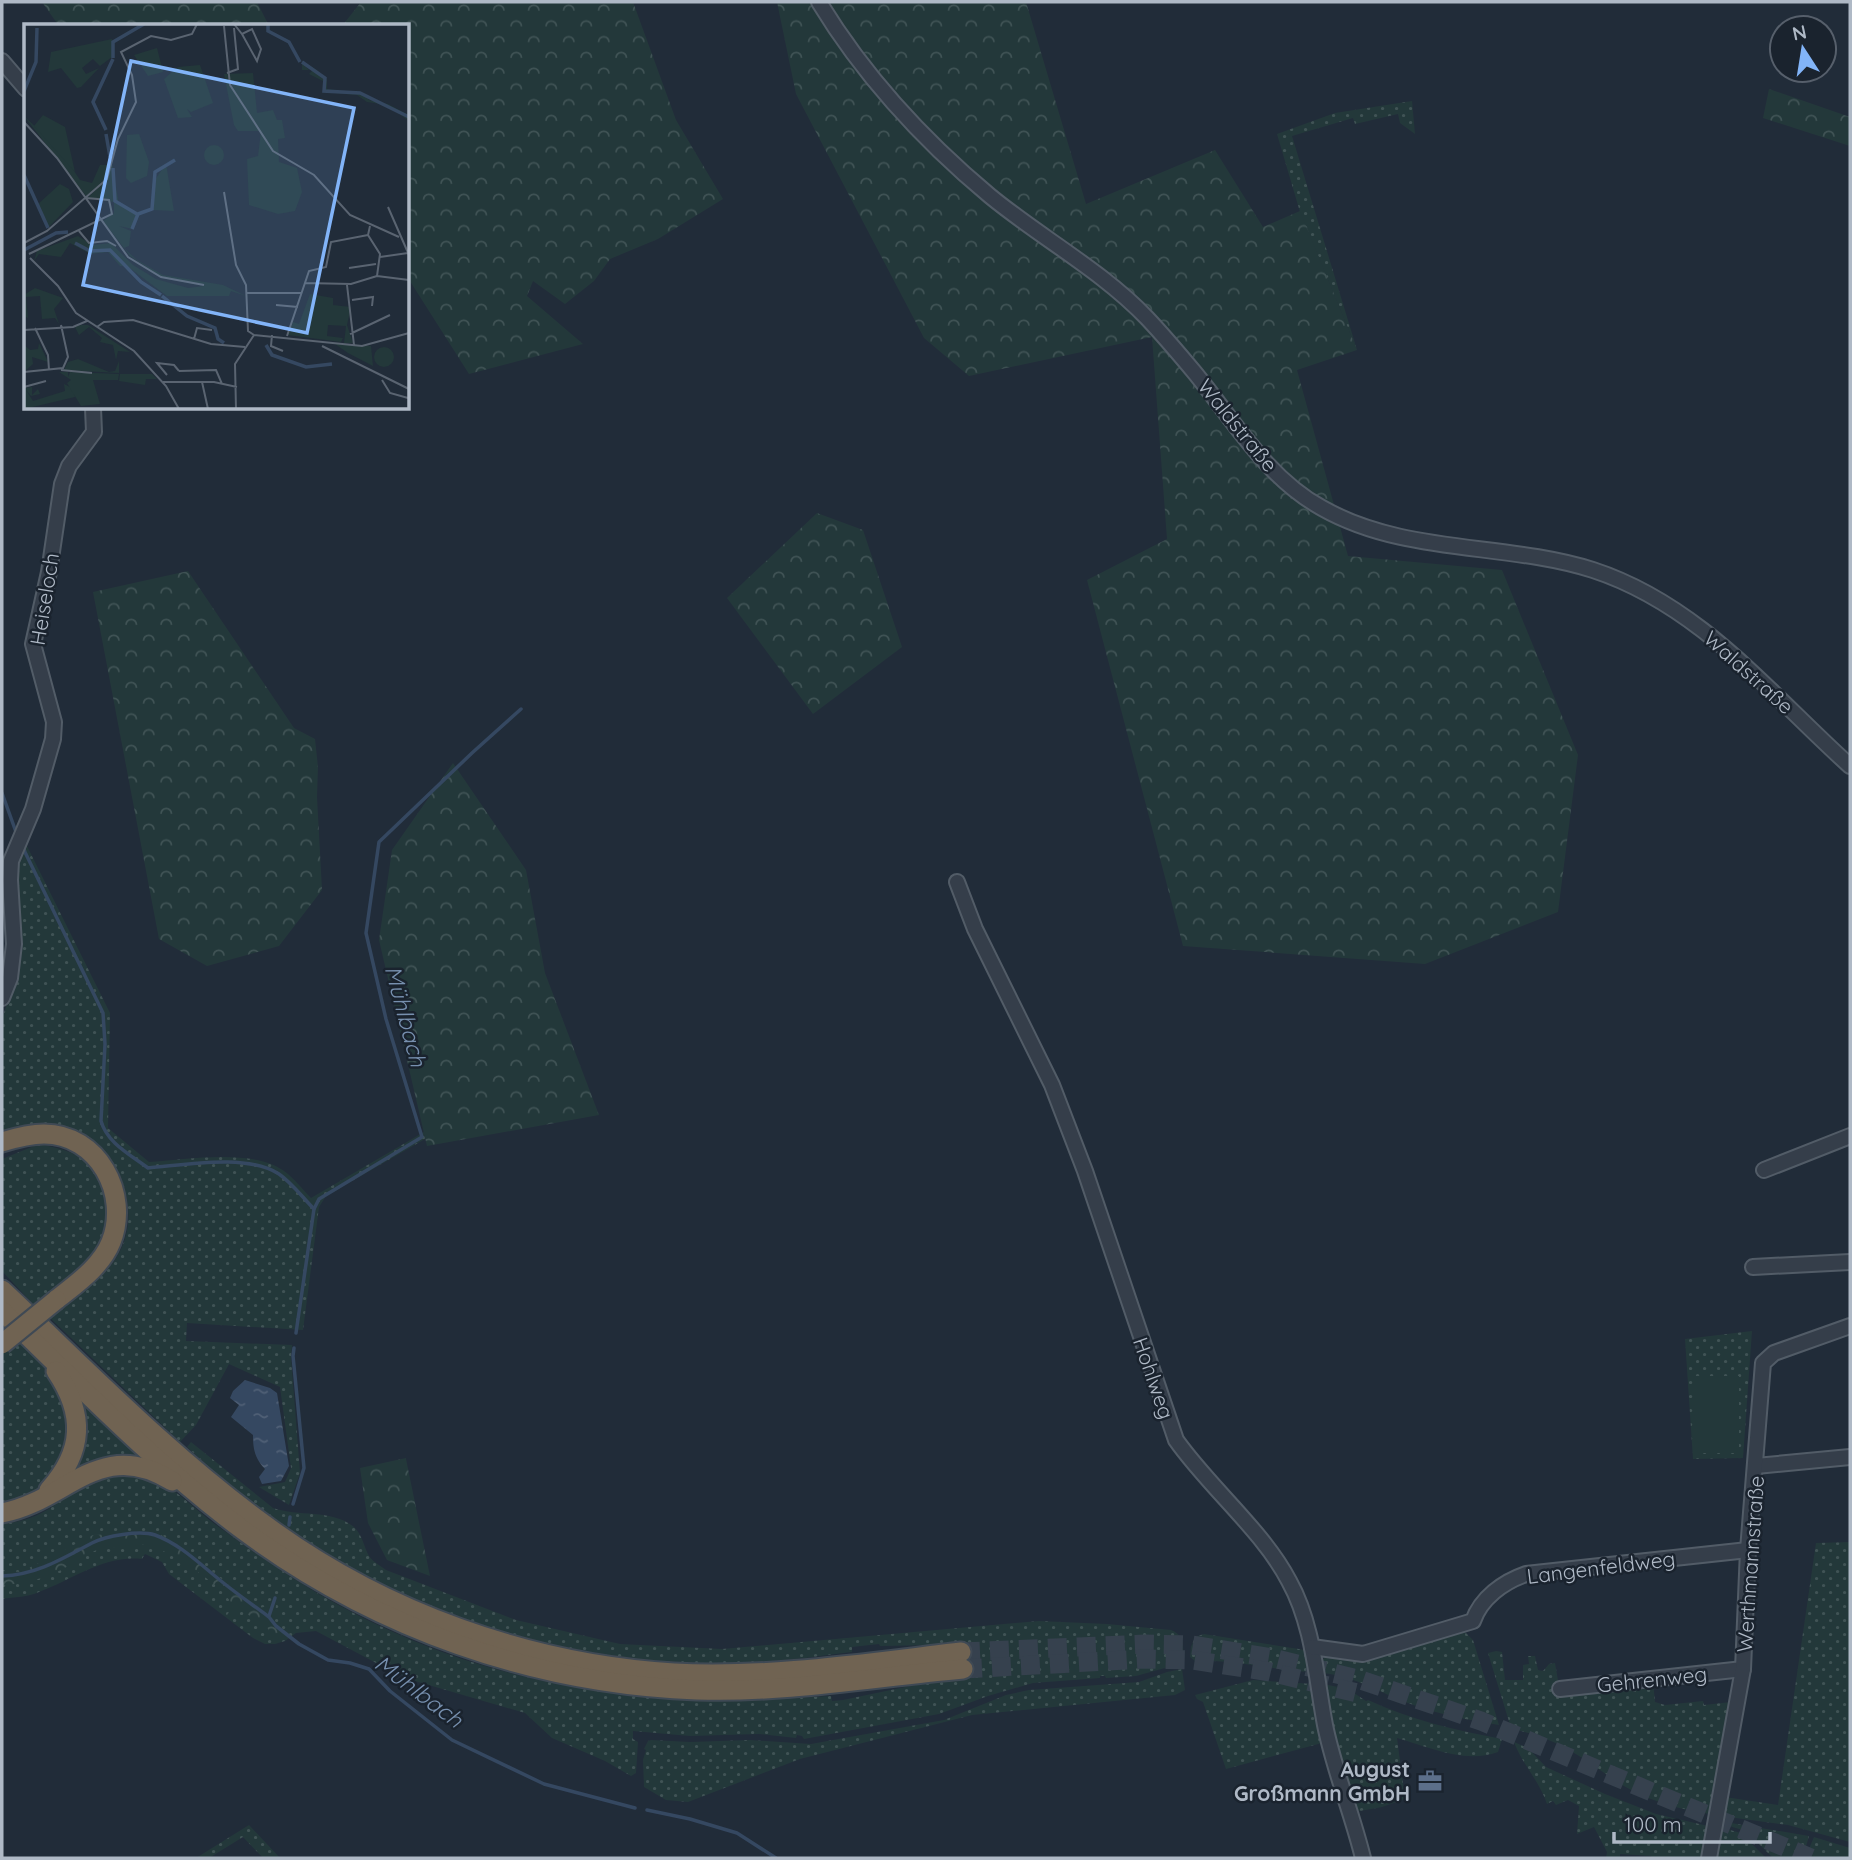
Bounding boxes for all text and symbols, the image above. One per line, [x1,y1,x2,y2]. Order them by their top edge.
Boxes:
north arrow [1768,14,1838,84]
text: N [1790,19,1809,46]
inset map [24,24,410,410]
street label: Waldstraße [1193,373,1283,477]
street label: Heiseloch [24,551,64,647]
street label: Waldstraße [1699,625,1799,719]
water label: Mühlbach [379,962,434,1071]
street label: Hohlweg [1128,1334,1180,1422]
street label: Werthmannstraße [1731,1475,1769,1653]
street label: Langenfeldweg [1525,1545,1677,1589]
water label: Mühlbach [369,1648,470,1734]
street label: Gehrenweg [1596,1660,1708,1698]
place label: August Großmann GmbH [1234,1756,1410,1806]
office icon: August Großmann GmbH [1416,1767,1444,1795]
scale bar [1614,1800,1770,1844]
text: 100 m [1624,1811,1682,1837]

